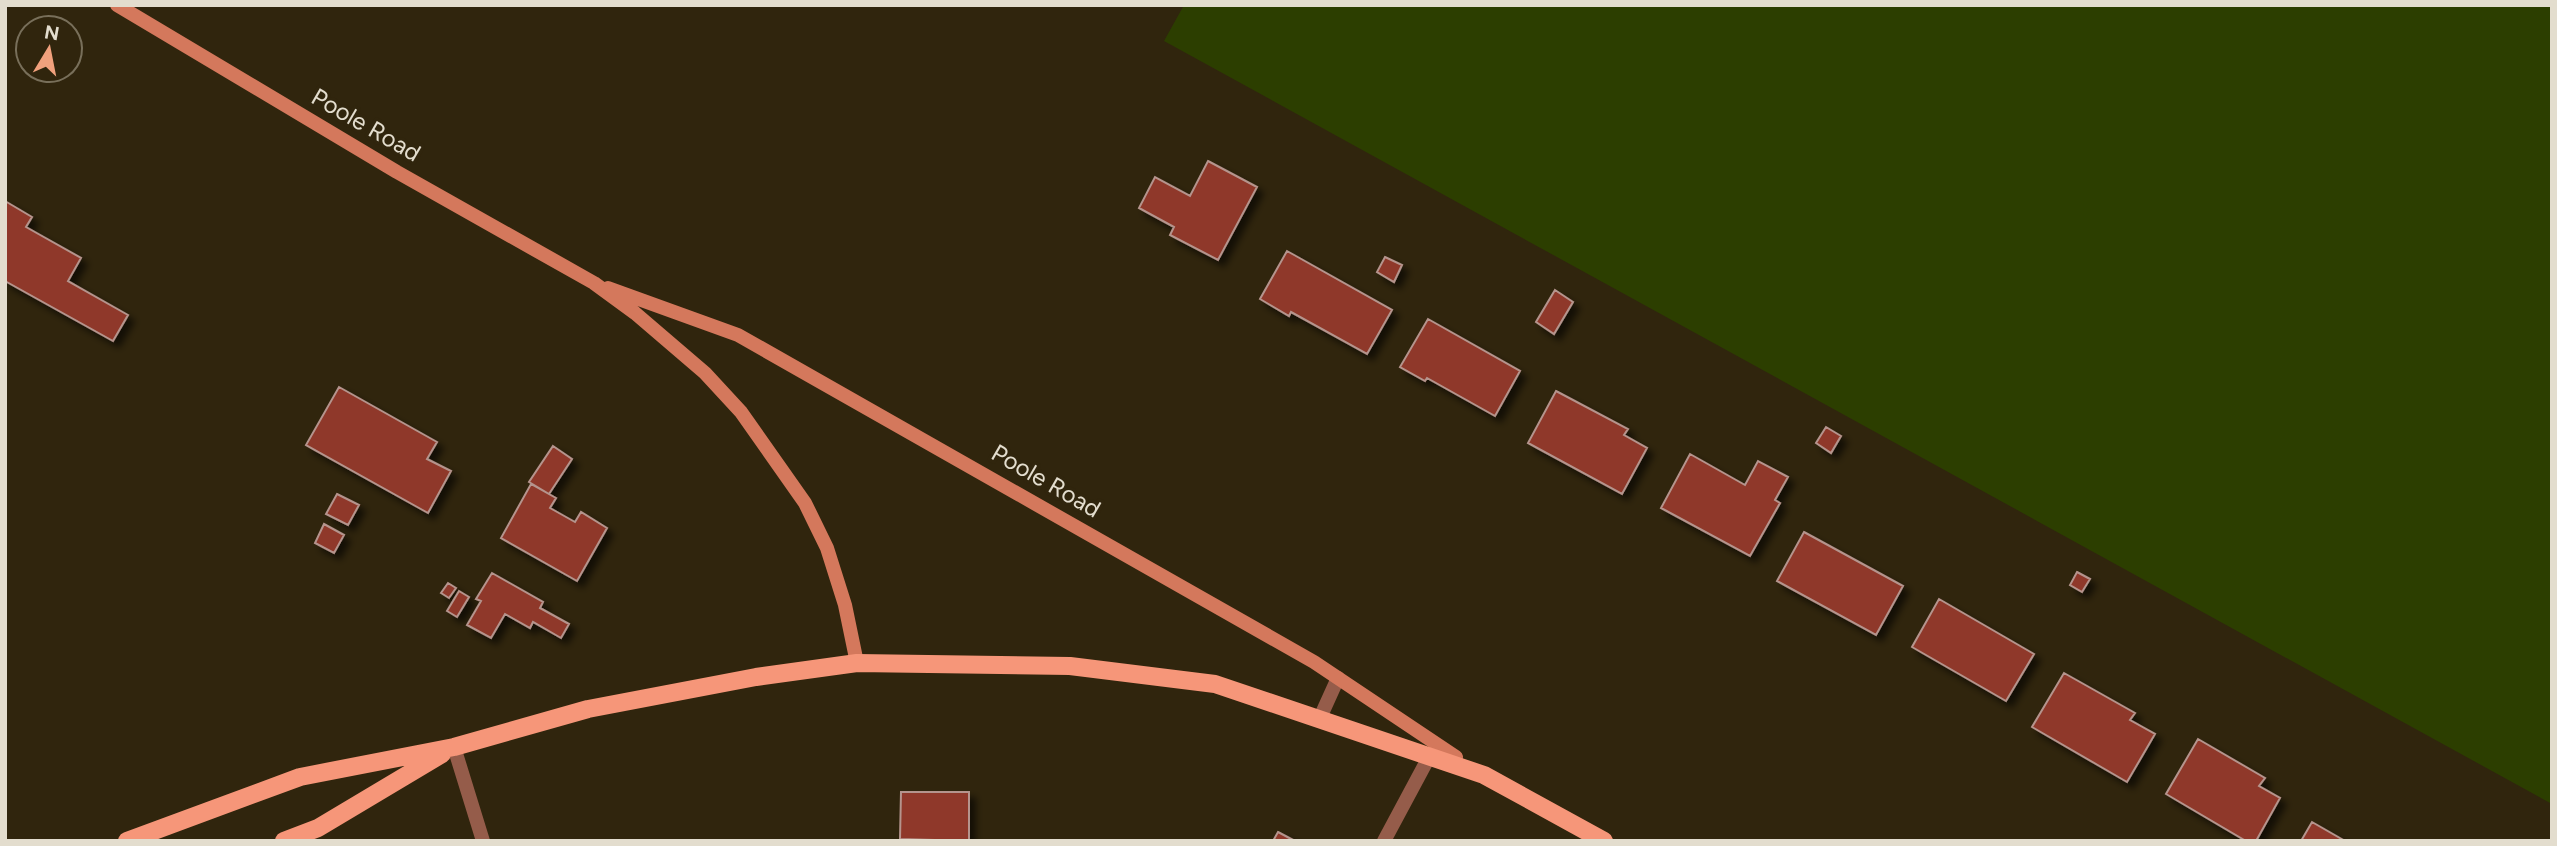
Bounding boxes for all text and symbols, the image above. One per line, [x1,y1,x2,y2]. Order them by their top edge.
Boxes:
north arrow [14,14,84,84]
text: N [43,20,61,45]
street label: Poole Road [307,82,426,167]
street label: Poole Road [987,438,1106,523]

